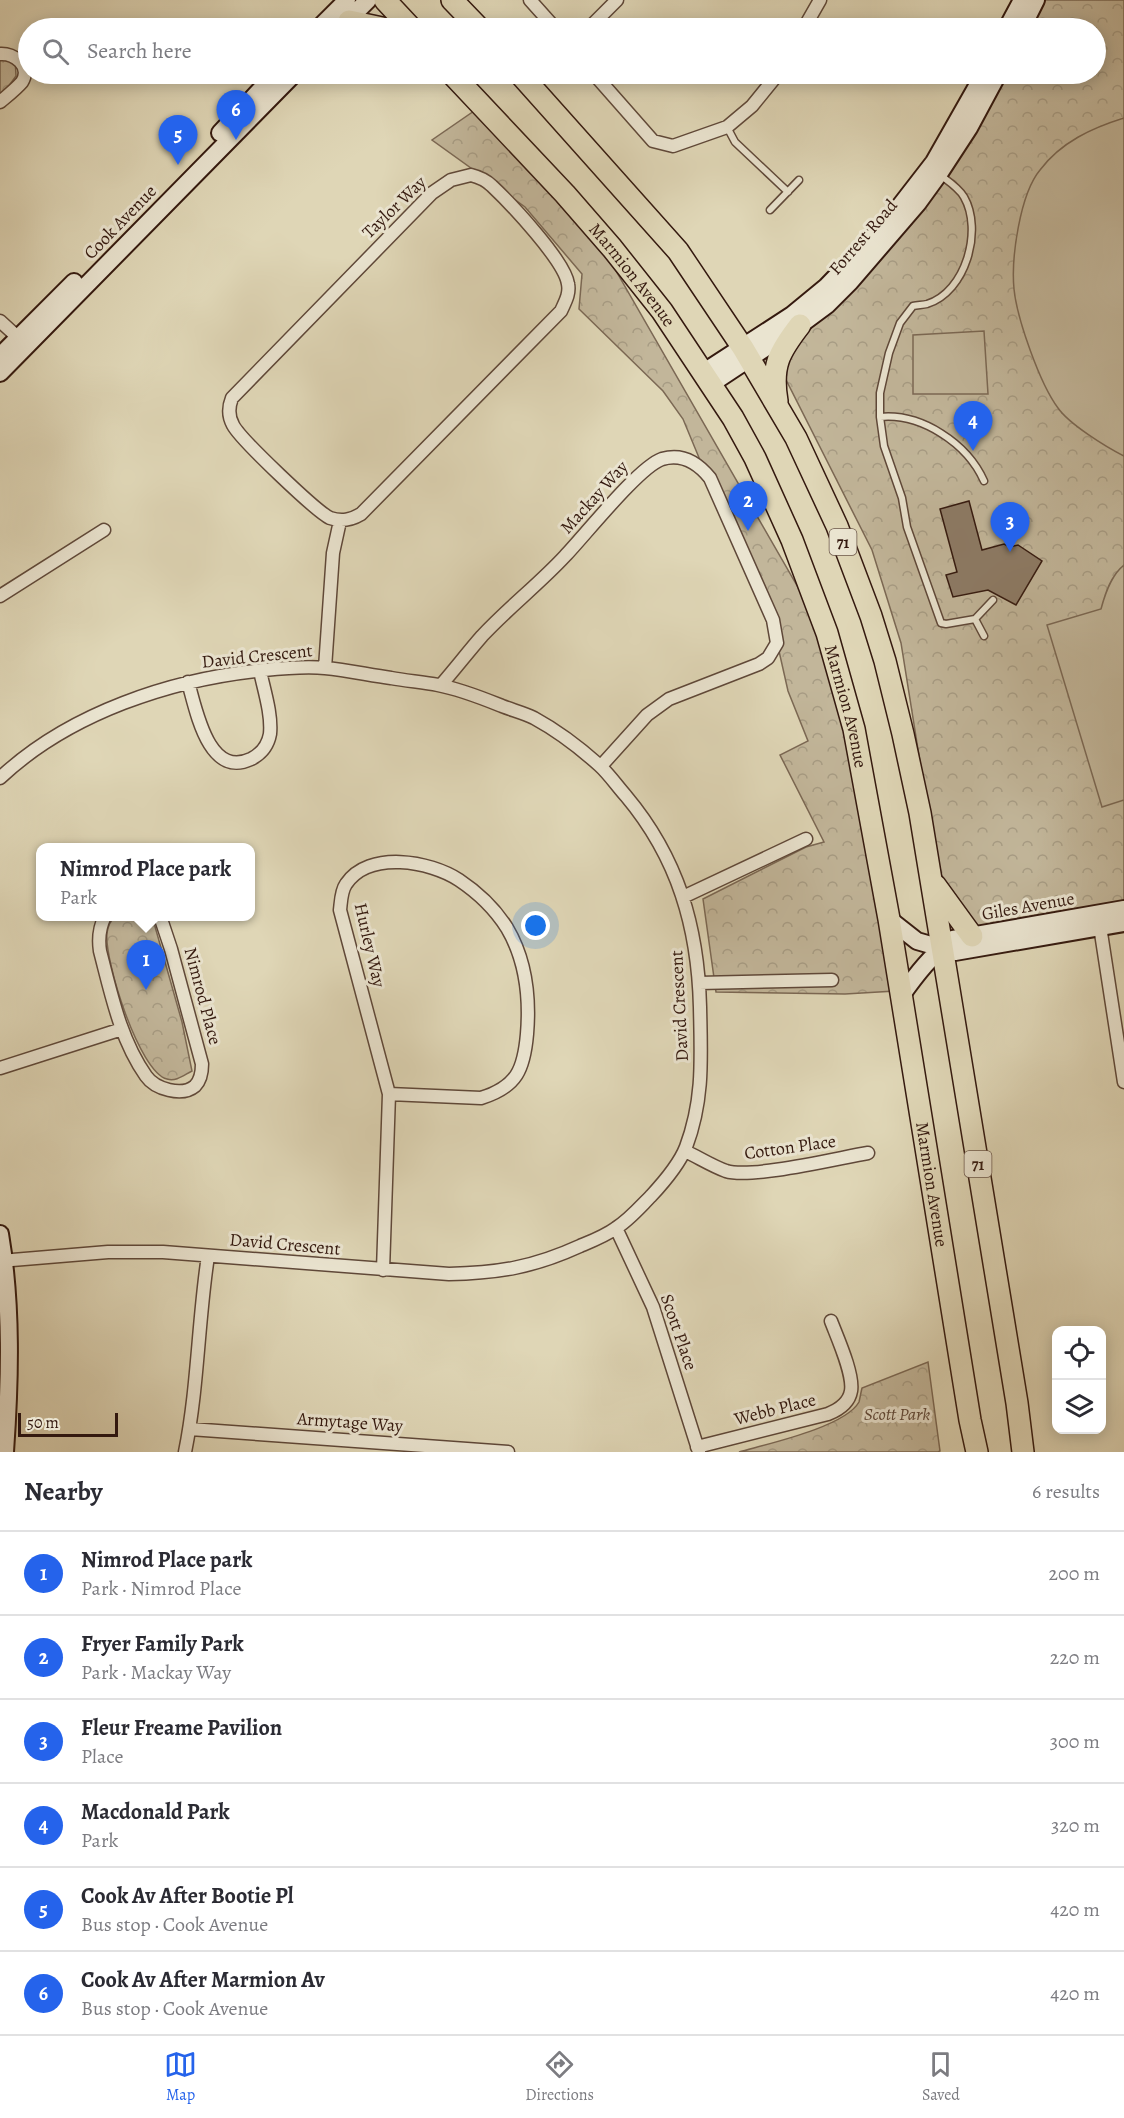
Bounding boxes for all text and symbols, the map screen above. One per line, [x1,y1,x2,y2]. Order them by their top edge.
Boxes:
search box [18,18,1106,84]
icon: search [39,35,72,68]
text: Search here [87,36,192,66]
pin: 6 [216,90,256,140]
pin: 5 [158,116,198,165]
street label: Taylor Way [357,170,432,243]
street label: Cook Avenue [78,180,162,264]
street label: Forrest Road [823,194,903,280]
street label: Marmion Avenue [583,218,681,331]
pin: 4 [954,402,992,451]
street label: Mackay Way [555,455,634,539]
pin: 2 [728,482,768,531]
pin: 3 [990,502,1030,552]
road number: 71 [830,529,856,555]
street label: David Crescent [200,638,314,674]
street label: Marmion Avenue [819,642,873,770]
popup [36,843,255,921]
text: Nimrod Place park [60,854,231,884]
text: Park [60,884,97,911]
street label: Giles Avenue [980,886,1076,926]
street label: Hurley Way [349,901,392,990]
your location [521,911,550,940]
pin: 1 [126,940,166,990]
street label: Nimrod Place [178,945,228,1047]
street label: David Crescent [664,950,694,1062]
street label: Marmion Avenue [910,1120,954,1249]
street label: Cotton Place [743,1129,837,1165]
road number: 71 [964,1151,992,1177]
street label: David Crescent [229,1227,341,1261]
street label: Scott Place [655,1291,703,1373]
map controls [1052,1326,1106,1434]
button: locate [1052,1326,1106,1380]
button: layers [1052,1380,1106,1434]
street label: Webb Place [731,1387,818,1431]
park label: Scott Park [864,1402,930,1426]
street label: Armytage Way [295,1406,405,1438]
scale bar [18,1410,118,1438]
text: 50 m [27,1412,59,1434]
text: Nearby [24,1474,103,1509]
text: 6 results [1032,1478,1100,1505]
text: Nimrod Place park [81,1545,252,1575]
text: 1 [40,1560,47,1587]
text: 200 m [1049,1560,1100,1587]
text: Park · Nimrod Place [81,1575,241,1602]
text: Fryer Family Park [81,1629,244,1659]
text: 2 [39,1644,48,1671]
text: 220 m [1050,1644,1100,1671]
text: Park · Mackay Way [81,1659,231,1686]
text: Fleur Freame Pavilion [81,1713,282,1743]
text: 3 [39,1728,48,1755]
text: 300 m [1050,1728,1100,1755]
text: Place [81,1743,123,1770]
text: Macdonald Park [81,1797,230,1827]
text: 4 [39,1812,48,1839]
text: 320 m [1051,1812,1100,1839]
text: Park [81,1827,119,1854]
text: Cook Av After Bootie Pl [81,1881,293,1911]
text: 5 [39,1896,48,1923]
text: 420 m [1050,1896,1100,1923]
text: Bus stop · Cook Avenue [81,1911,268,1938]
text: Cook Av After Marmion Av [81,1965,325,1995]
text: 6 [39,1980,48,2007]
text: 420 m [1050,1980,1100,2007]
text: Bus stop · Cook Avenue [81,1995,268,2022]
tab: Map [164,2048,197,2106]
tab: Directions [525,2048,594,2106]
tab: Saved [922,2048,960,2106]

